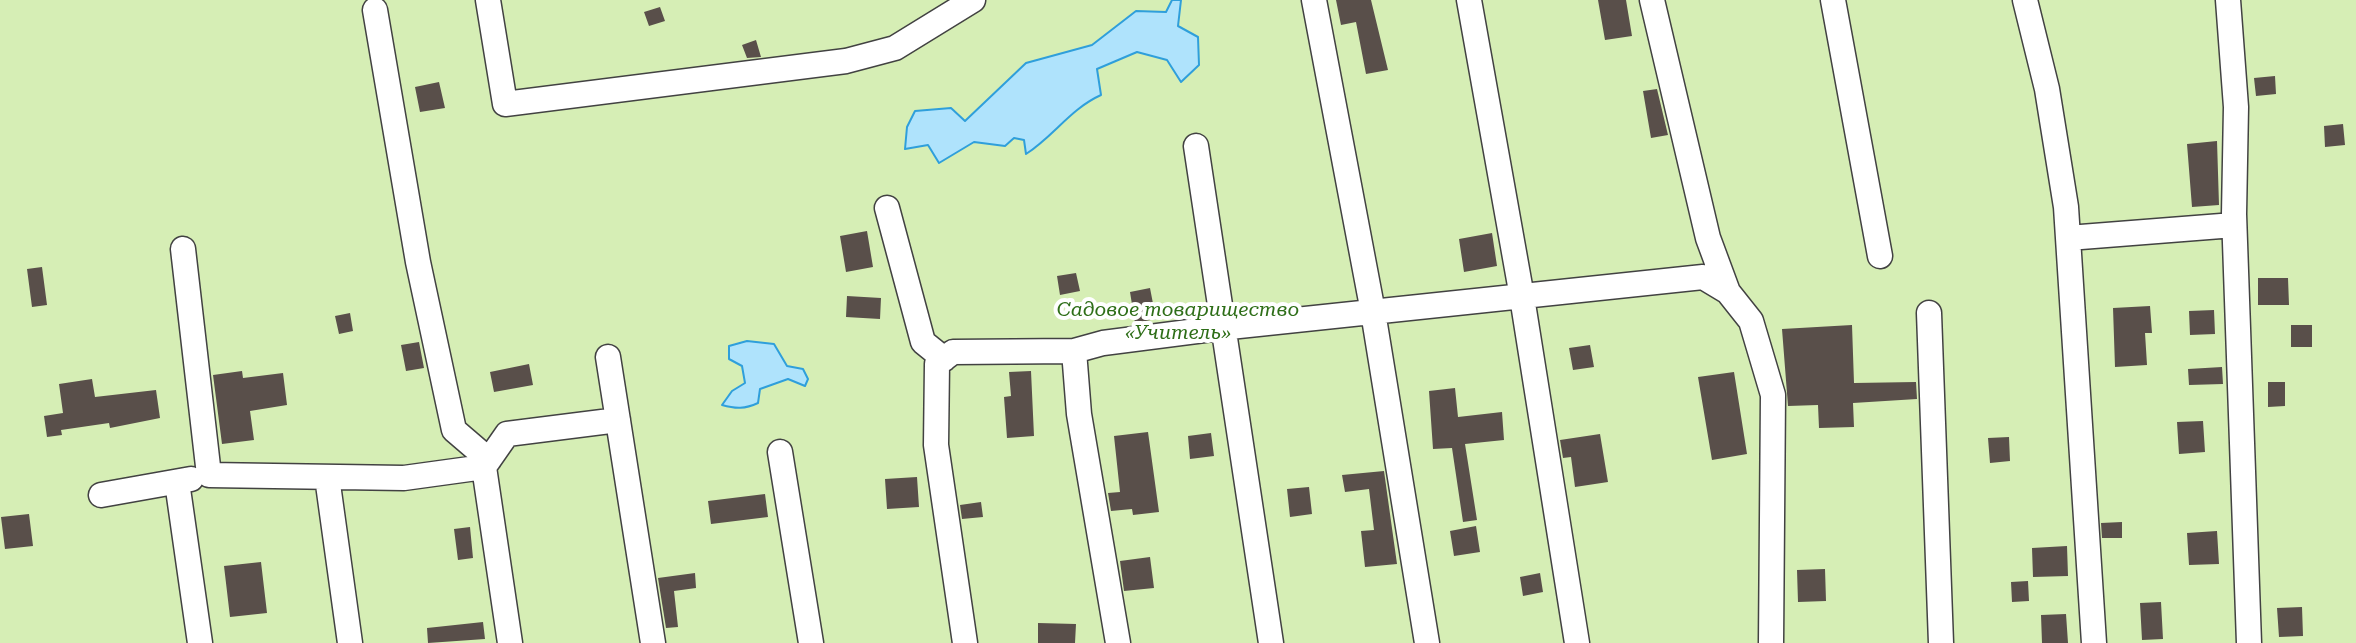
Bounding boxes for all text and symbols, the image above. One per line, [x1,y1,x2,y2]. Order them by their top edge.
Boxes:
park label: Садовое товарищество «Учитель» [1057,298,1299,345]

